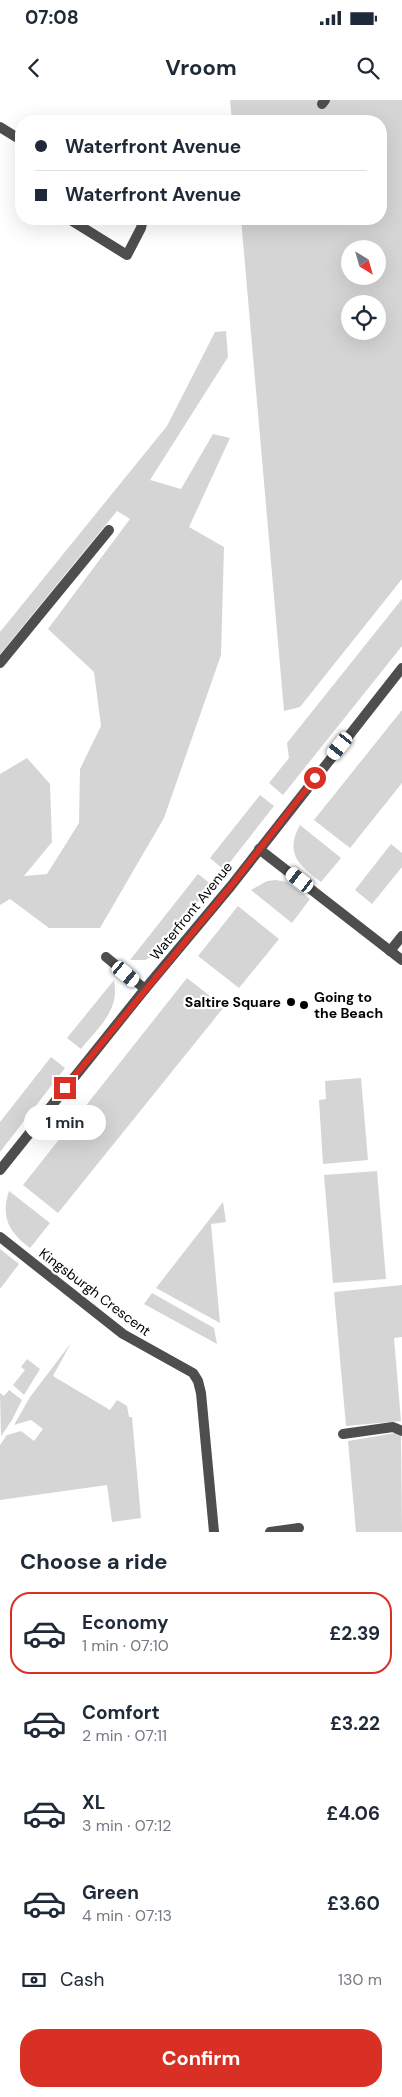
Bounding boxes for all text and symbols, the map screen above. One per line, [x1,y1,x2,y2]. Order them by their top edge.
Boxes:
text: 07:08 [25,5,79,30]
text: Vroom [165,53,237,82]
icon: back [20,54,48,82]
icon: search [354,54,382,82]
text: Waterfront Avenue [65,134,241,159]
text: Waterfront Avenue [65,182,241,207]
north arrow [341,240,386,285]
map controls [341,240,386,340]
button: locate [341,295,386,340]
car [324,730,355,762]
route start [304,767,326,789]
street label: Waterfront Avenue [146,858,236,964]
car [283,865,316,895]
car [109,959,142,989]
place label: Going to the Beach [314,988,383,1022]
place label: Saltire Square [185,993,281,1011]
marker: Saltire Square [285,996,297,1008]
marker: Going to the Beach [298,999,310,1011]
route end [54,1077,76,1099]
callout: 1 min [24,1106,106,1140]
text: 1 min [46,1112,84,1133]
street label: Kingsburgh Crescent [36,1244,154,1340]
text: Choose a ride [20,1547,168,1576]
text: Economy [82,1610,169,1635]
icon: car [22,1611,67,1656]
text: £2.39 [329,1621,380,1646]
text: 1 min · 07:10 [82,1635,169,1656]
text: Comfort [82,1700,160,1725]
icon: car [22,1701,67,1746]
text: £3.22 [330,1711,380,1736]
text: 2 min · 07:11 [82,1725,167,1746]
text: XL [82,1790,105,1815]
icon: car [22,1791,67,1836]
text: £4.06 [326,1801,380,1826]
text: 3 min · 07:12 [82,1815,171,1836]
text: Green [82,1880,139,1905]
icon: car [22,1881,67,1926]
text: £3.60 [327,1891,380,1916]
text: 4 min · 07:13 [82,1905,172,1926]
icon: cash [20,1966,48,1994]
text: Cash [60,1967,104,1992]
text: 130 m [338,1969,382,1990]
button: Confirm [20,2029,382,2087]

